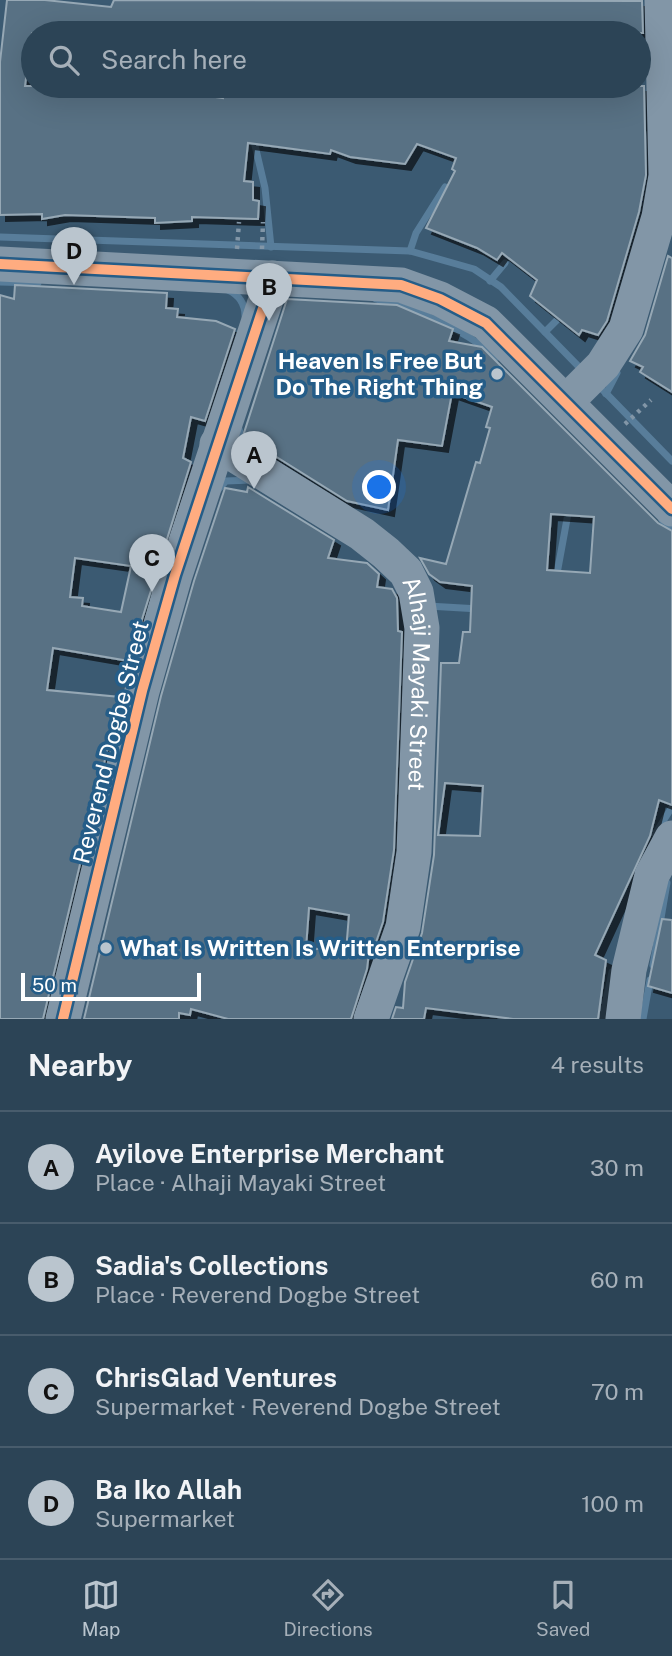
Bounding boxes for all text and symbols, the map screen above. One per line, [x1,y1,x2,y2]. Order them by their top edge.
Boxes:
search box [21,21,651,98]
icon: search [45,41,83,79]
text: Search here [101,44,247,75]
pin: D [51,227,97,285]
pin: B [246,263,292,321]
place label: Heaven Is Free But Do The Right Thing [275,347,483,400]
marker: Heaven Is Free But Do The Right Thing [489,366,505,382]
pin: A [231,431,277,489]
your location [362,470,396,504]
pin: C [129,534,175,592]
street label: Alhaji Mayaki Street [397,571,436,791]
street label: Reverend Dogbe Street [67,618,154,866]
place label: What Is Written Is Written Enterprise [120,934,521,961]
marker: What Is Written Is Written Enterprise [98,940,114,956]
scale bar [21,970,201,1002]
text: 50 m [32,974,77,996]
text: Nearby [28,1047,132,1083]
text: 4 results [550,1051,644,1078]
text: Ayilove Enterprise Merchant [95,1138,444,1169]
text: A [43,1154,59,1181]
text: 30 m [590,1154,644,1181]
text: Place · Alhaji Mayaki Street [95,1169,386,1196]
text: Sadia's Collections [95,1250,328,1281]
text: B [43,1266,59,1293]
text: 60 m [590,1266,644,1293]
text: Place · Reverend Dogbe Street [95,1281,420,1308]
text: ChrisGlad Ventures [95,1362,337,1393]
text: C [43,1378,59,1405]
text: 70 m [591,1378,644,1405]
text: Supermarket · Reverend Dogbe Street [95,1393,501,1420]
text: Ba Iko Allah [95,1474,242,1505]
text: D [43,1490,59,1517]
text: 100 m [581,1490,644,1517]
text: Supermarket [95,1505,235,1532]
tab: Map [82,1576,120,1640]
tab: Directions [283,1576,373,1640]
tab: Saved [536,1576,590,1640]

